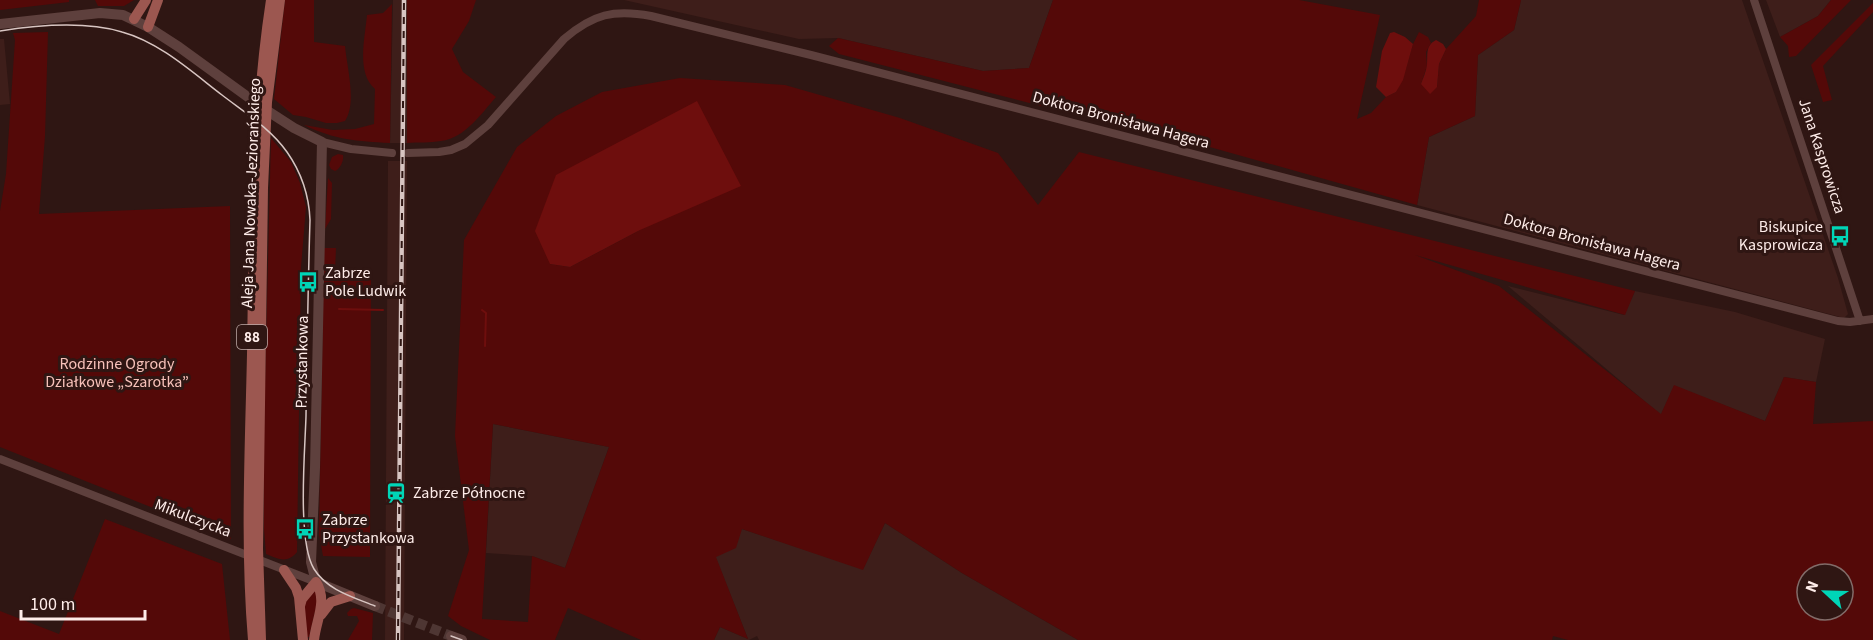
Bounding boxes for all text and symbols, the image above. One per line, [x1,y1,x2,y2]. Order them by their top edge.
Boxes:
street label: Aleja Jana Nowaka-Jeziorańskiego [236,77,266,309]
street label: Doktora Bronisława Hagera [1030,86,1212,154]
street label: Jana Kasprowicza [1793,96,1851,216]
street label: Doktora Bronisława Hagera [1501,208,1683,276]
place label: Biskupice Kasprowicza [1739,216,1823,256]
bus stop icon: Biskupice Kasprowicza [1828,224,1852,248]
place label: Zabrze Pole Ludwik [325,262,406,302]
bus stop icon: Zabrze Pole Ludwik [296,270,320,294]
street label: Przystankowa [290,315,314,409]
road number: 88 [237,325,267,349]
park label: Rodzinne Ogrody Działkowe „Szarotka” [45,353,189,393]
station icon: Zabrze Północne [384,481,408,505]
place label: Zabrze Północne [413,482,525,504]
street label: Mikulczycka [151,493,235,543]
place label: Zabrze Przystankowa [322,509,415,549]
bus stop icon: Zabrze Przystankowa [293,517,317,541]
north arrow [1795,562,1855,622]
text: N [1800,578,1824,596]
scale bar [21,583,146,621]
text: 100 m [30,592,75,617]

